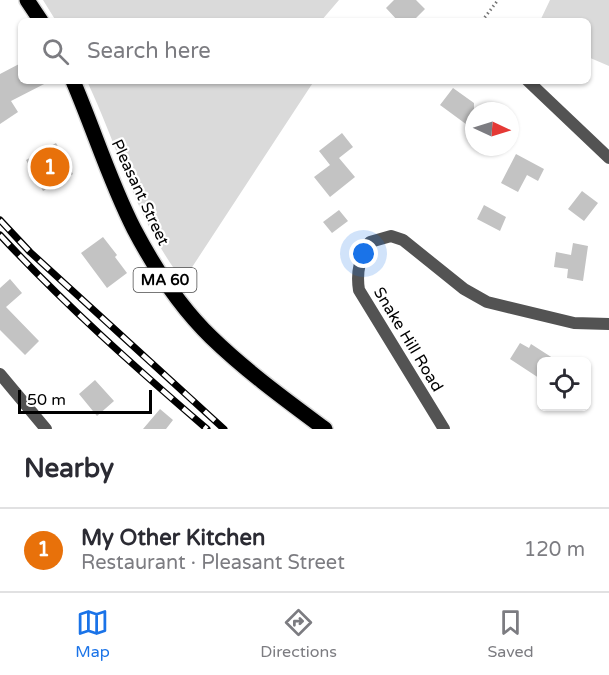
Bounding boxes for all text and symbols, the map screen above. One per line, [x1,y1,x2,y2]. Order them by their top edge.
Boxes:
search box [18,18,591,84]
icon: search [39,35,72,68]
text: Search here [87,38,211,64]
north arrow [465,102,519,156]
street label: Pleasant Street [107,136,173,249]
pin: 1 [31,144,70,190]
your location [349,239,378,268]
road number: MA 60 [134,268,196,292]
street label: Snake Hill Road [369,284,447,395]
map controls [537,357,591,411]
button: locate [537,357,591,411]
scale bar [18,387,152,414]
text: 50 m [27,390,66,410]
text: Nearby [24,453,114,484]
text: My Other Kitchen [81,525,265,551]
text: 1 [37,538,50,562]
text: 120 m [524,538,585,562]
text: Restaurant · Pleasant Street [81,551,345,575]
tab: Map [75,606,110,662]
tab: Directions [260,606,337,662]
tab: Saved [487,606,534,662]

